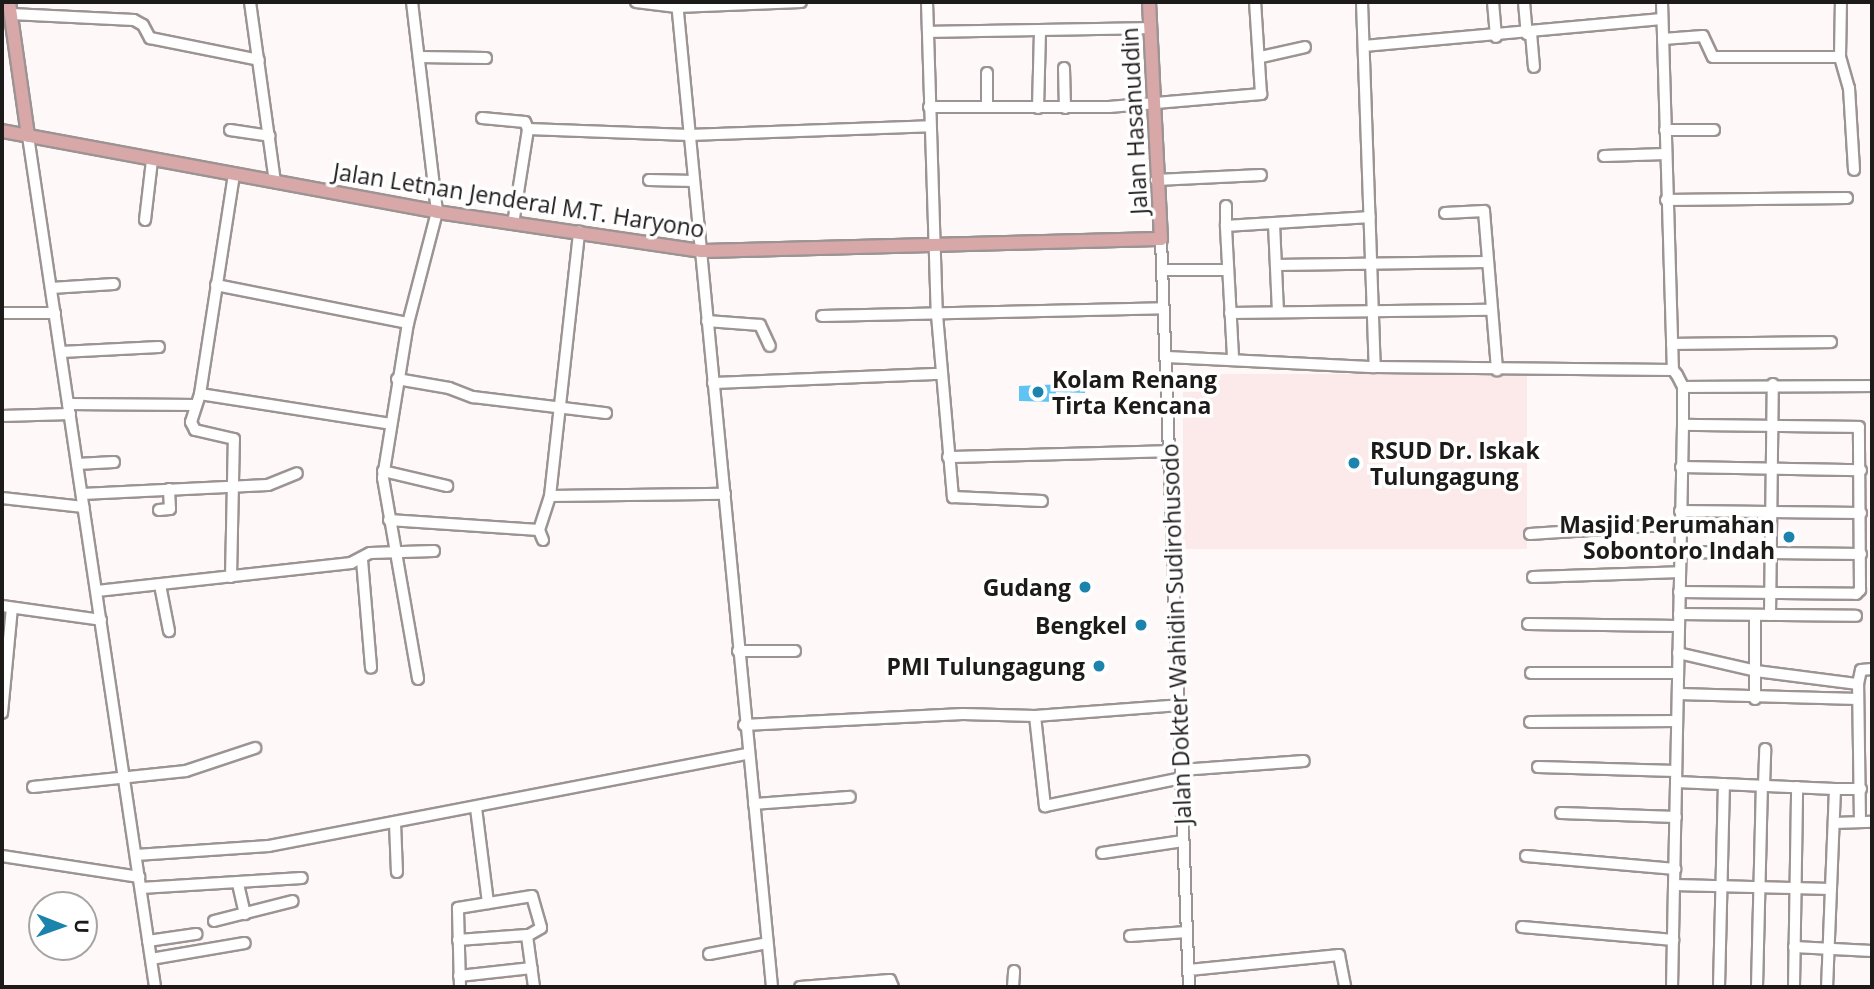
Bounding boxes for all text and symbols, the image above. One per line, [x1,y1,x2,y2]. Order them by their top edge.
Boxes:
street label: Jalan Hasanuddin [1115,27,1153,215]
street label: Jalan Letnan Jenderal M.T. Haryono [331,157,707,243]
place label: Kolam Renang Tirta Kencana [1052,365,1217,419]
marker: Kolam Renang Tirta Kencana [1030,384,1046,400]
place label: RSUD Dr. Iskak Tulungagung [1370,436,1540,490]
street label: Jalan Dokter Wahidin Sudirohusodo [1156,443,1196,825]
marker: RSUD Dr. Iskak Tulungagung [1344,453,1364,473]
place label: Masjid Perumahan Sobontoro Indah [1559,510,1775,564]
marker: Masjid Perumahan Sobontoro Indah [1781,529,1797,545]
place label: Gudang [983,573,1071,601]
marker: Gudang [1077,579,1093,595]
place label: Bengkel [1035,611,1127,639]
marker: Bengkel [1133,617,1149,633]
place label: PMI Tulungagung [886,652,1085,680]
marker: PMI Tulungagung [1091,658,1107,674]
north arrow [28,891,98,961]
text: U [69,919,95,934]

